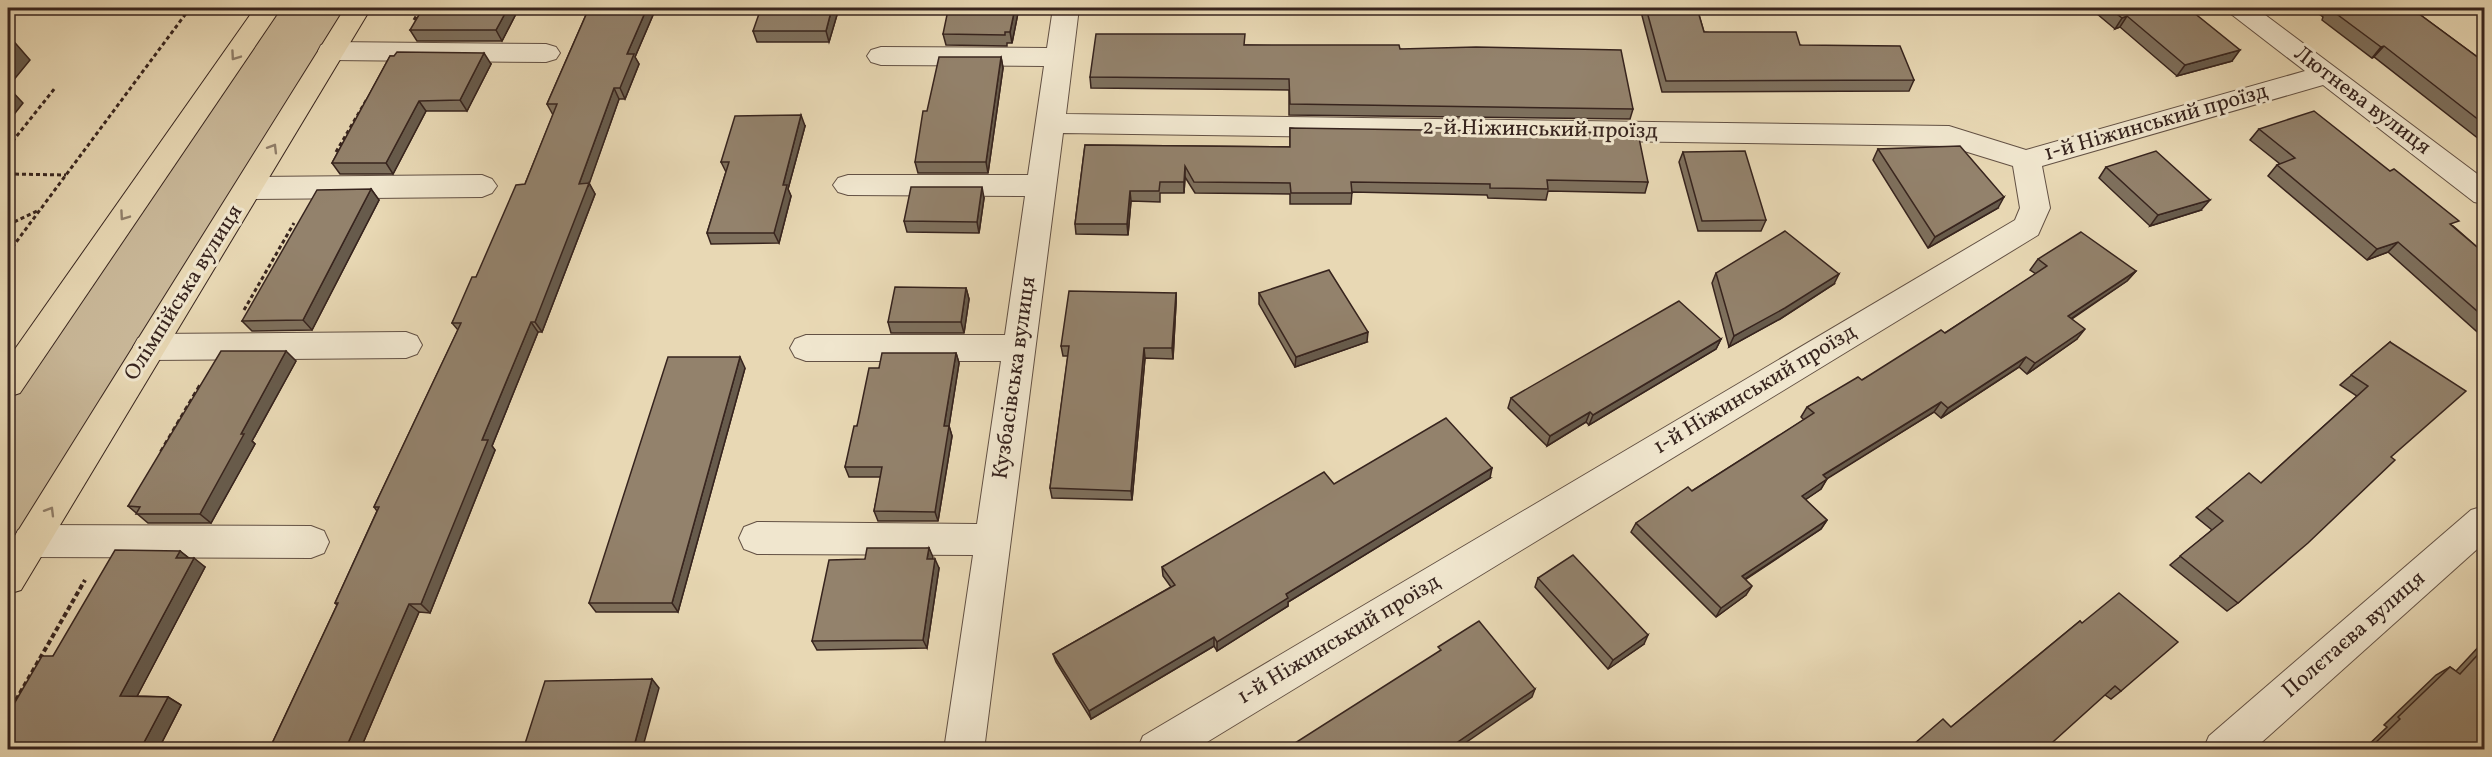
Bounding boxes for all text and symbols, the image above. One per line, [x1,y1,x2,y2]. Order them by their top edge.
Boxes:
street label: Лютнева вулиця [2287,39,2437,163]
one-way arrow [231,49,242,60]
street label: 1-й Ніжинський проїзд [2040,76,2272,170]
street label: 2-й Ніжинський проїзд [1422,112,1659,148]
one-way arrow [266,144,278,154]
street label: Олімпійська вулиця [117,199,251,387]
one-way arrow [120,209,131,220]
street label: Кузбасівська вулиця [985,275,1045,481]
street label: 1-й Ніжинський проїзд [1648,317,1863,463]
one-way arrow [42,507,54,517]
street label: Полєтаєва вулиця [2276,564,2432,706]
street label: 1-й Ніжинський проїзд [1232,567,1447,713]

